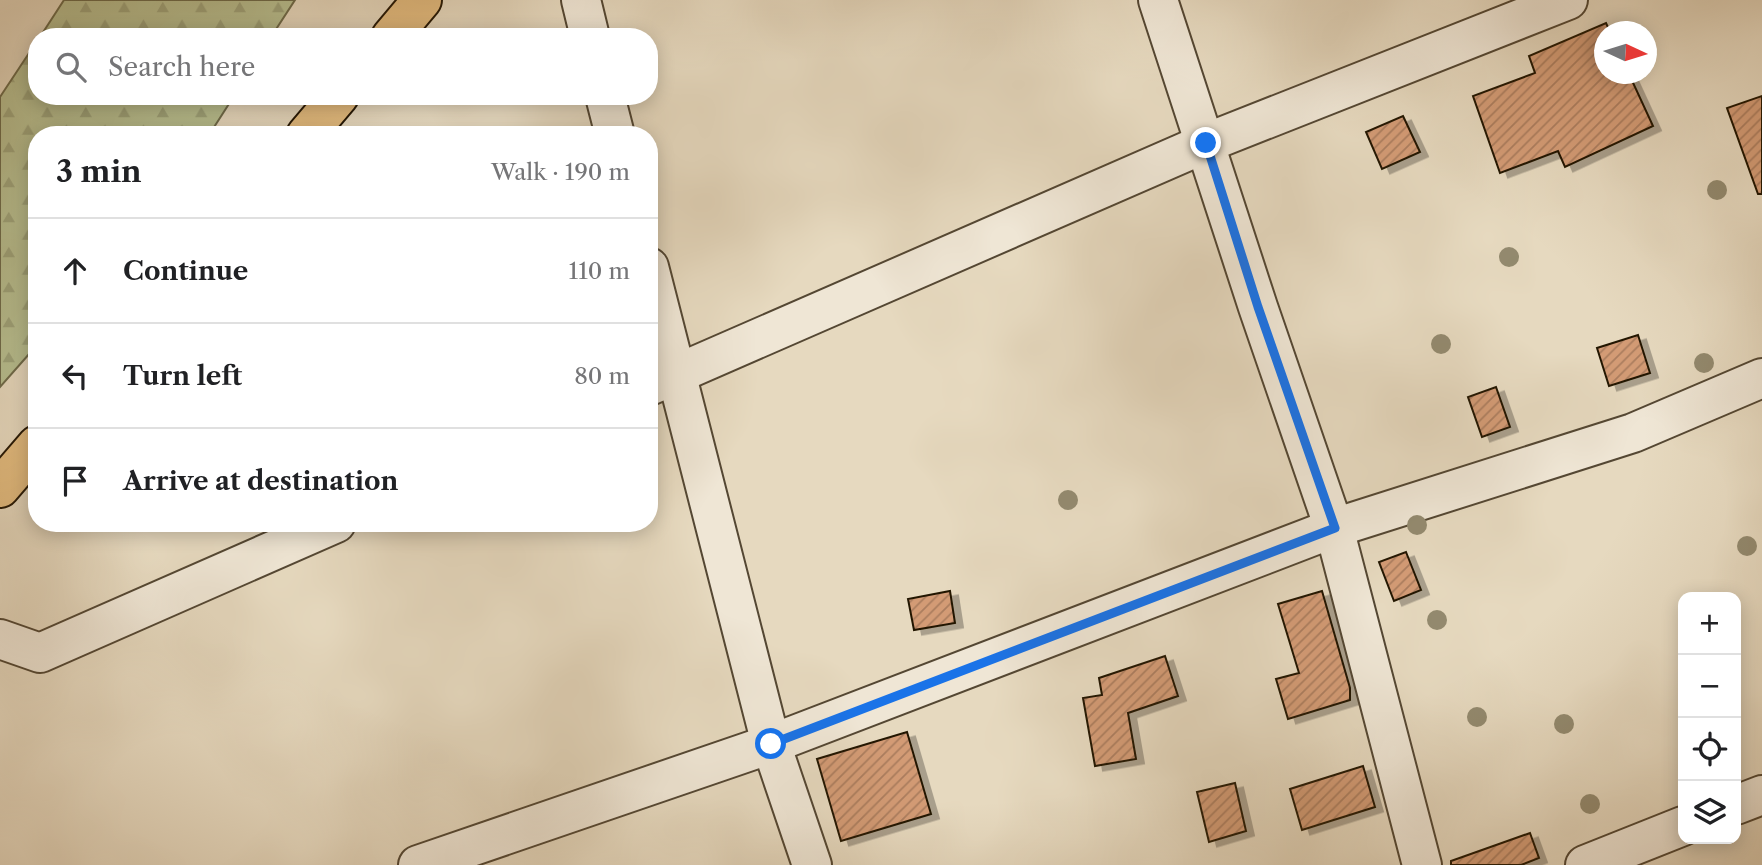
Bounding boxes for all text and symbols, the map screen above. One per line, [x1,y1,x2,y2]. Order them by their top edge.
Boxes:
north arrow [1594,21,1657,84]
search box [28,28,658,105]
icon: search [52,48,90,86]
text: Search here [108,51,255,83]
route end [1190,127,1221,158]
text: 3 min [56,153,142,190]
text: Walk · 190 m [491,158,630,186]
icon: ahead [56,252,94,290]
text: Continue [123,255,248,287]
text: 110 m [569,257,630,285]
icon: left [56,357,94,395]
text: Turn left [123,360,242,392]
text: 80 m [574,362,630,390]
icon: arrive [56,462,94,500]
text: Arrive at destination [123,465,398,497]
map controls [1678,592,1741,844]
button: + [1678,592,1741,655]
button: − [1678,655,1741,718]
button: locate [1678,718,1741,781]
route start [755,728,786,759]
button: layers [1678,781,1741,844]

